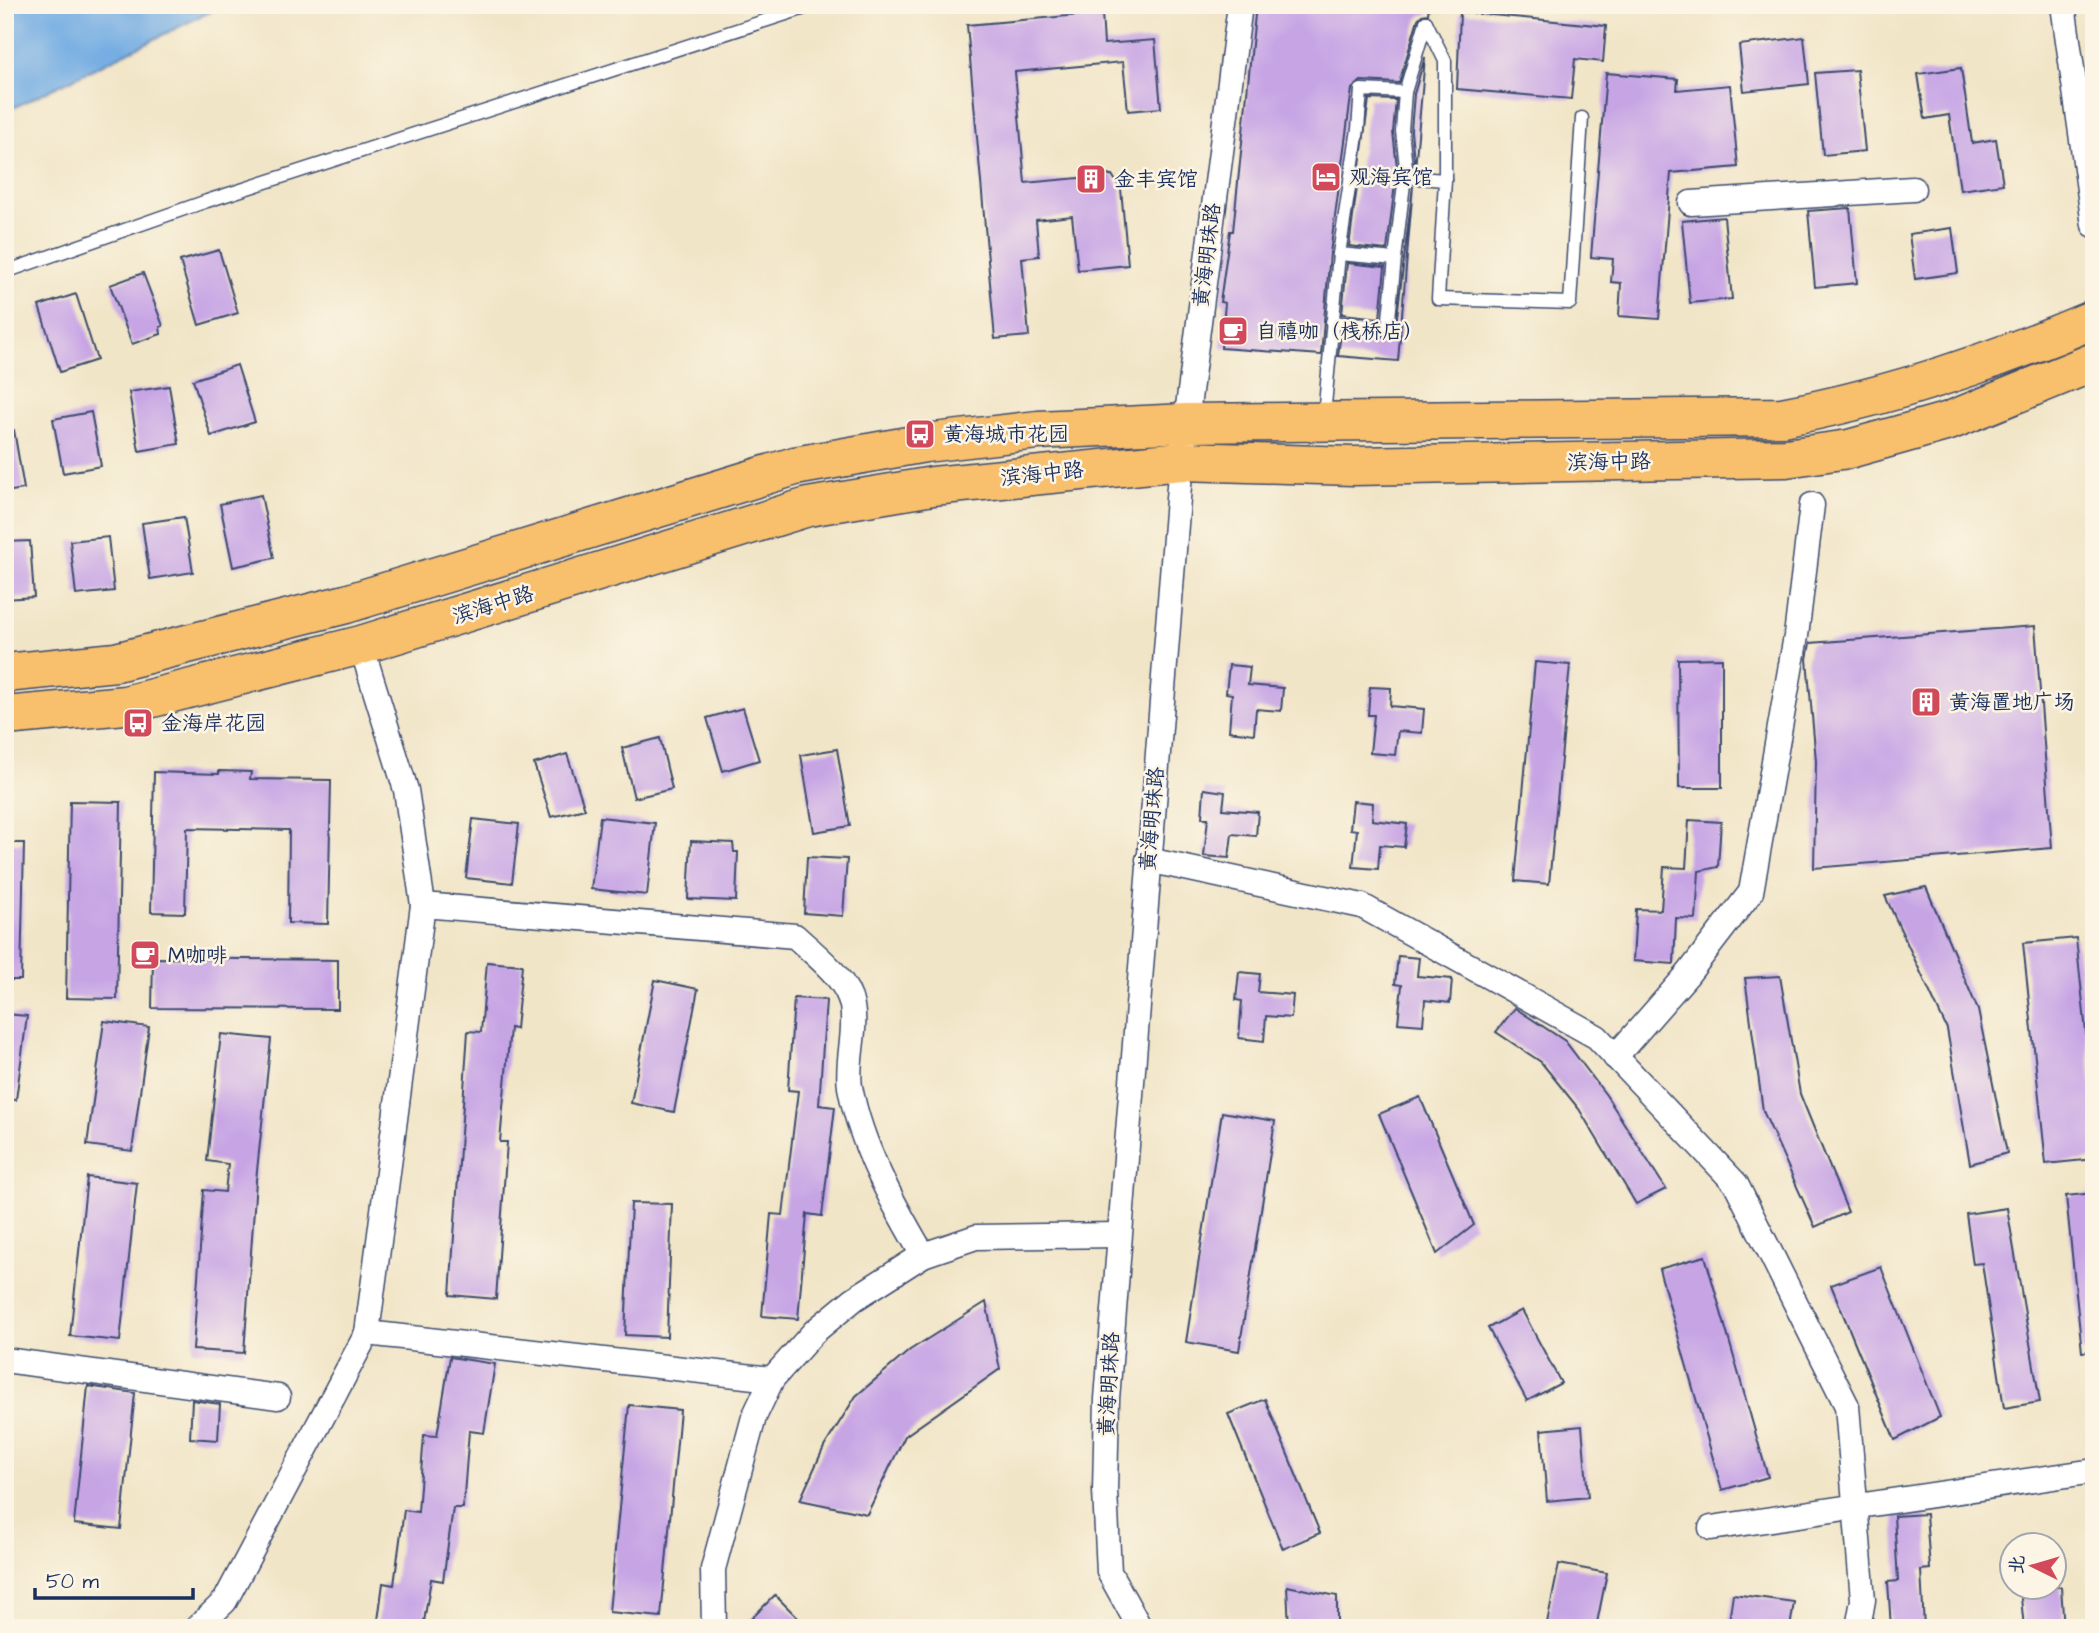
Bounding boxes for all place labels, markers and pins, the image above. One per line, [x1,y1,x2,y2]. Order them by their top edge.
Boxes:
hotel icon: 观海宾馆 [1309,160,1343,194]
building icon: 金丰宾馆 [1074,162,1108,196]
place label: 观海宾馆 [1349,163,1433,192]
place label: 金丰宾馆 [1114,165,1198,194]
cafe icon: 自禧咖（栈桥店） [1216,314,1250,348]
place label: 自禧咖（栈桥店） [1256,317,1424,346]
bus stop icon: 黄海城市花园 [903,417,937,451]
place label: 黄海城市花园 [943,420,1069,449]
building icon: 黄海置地广场 [1909,685,1943,719]
place label: 黄海置地广场 [1949,688,2075,717]
bus stop icon: 金海岸花园 [121,706,155,740]
place label: 金海岸花园 [161,709,266,738]
cafe icon: M咖啡 [128,938,162,972]
place label: M咖啡 [168,941,227,970]

